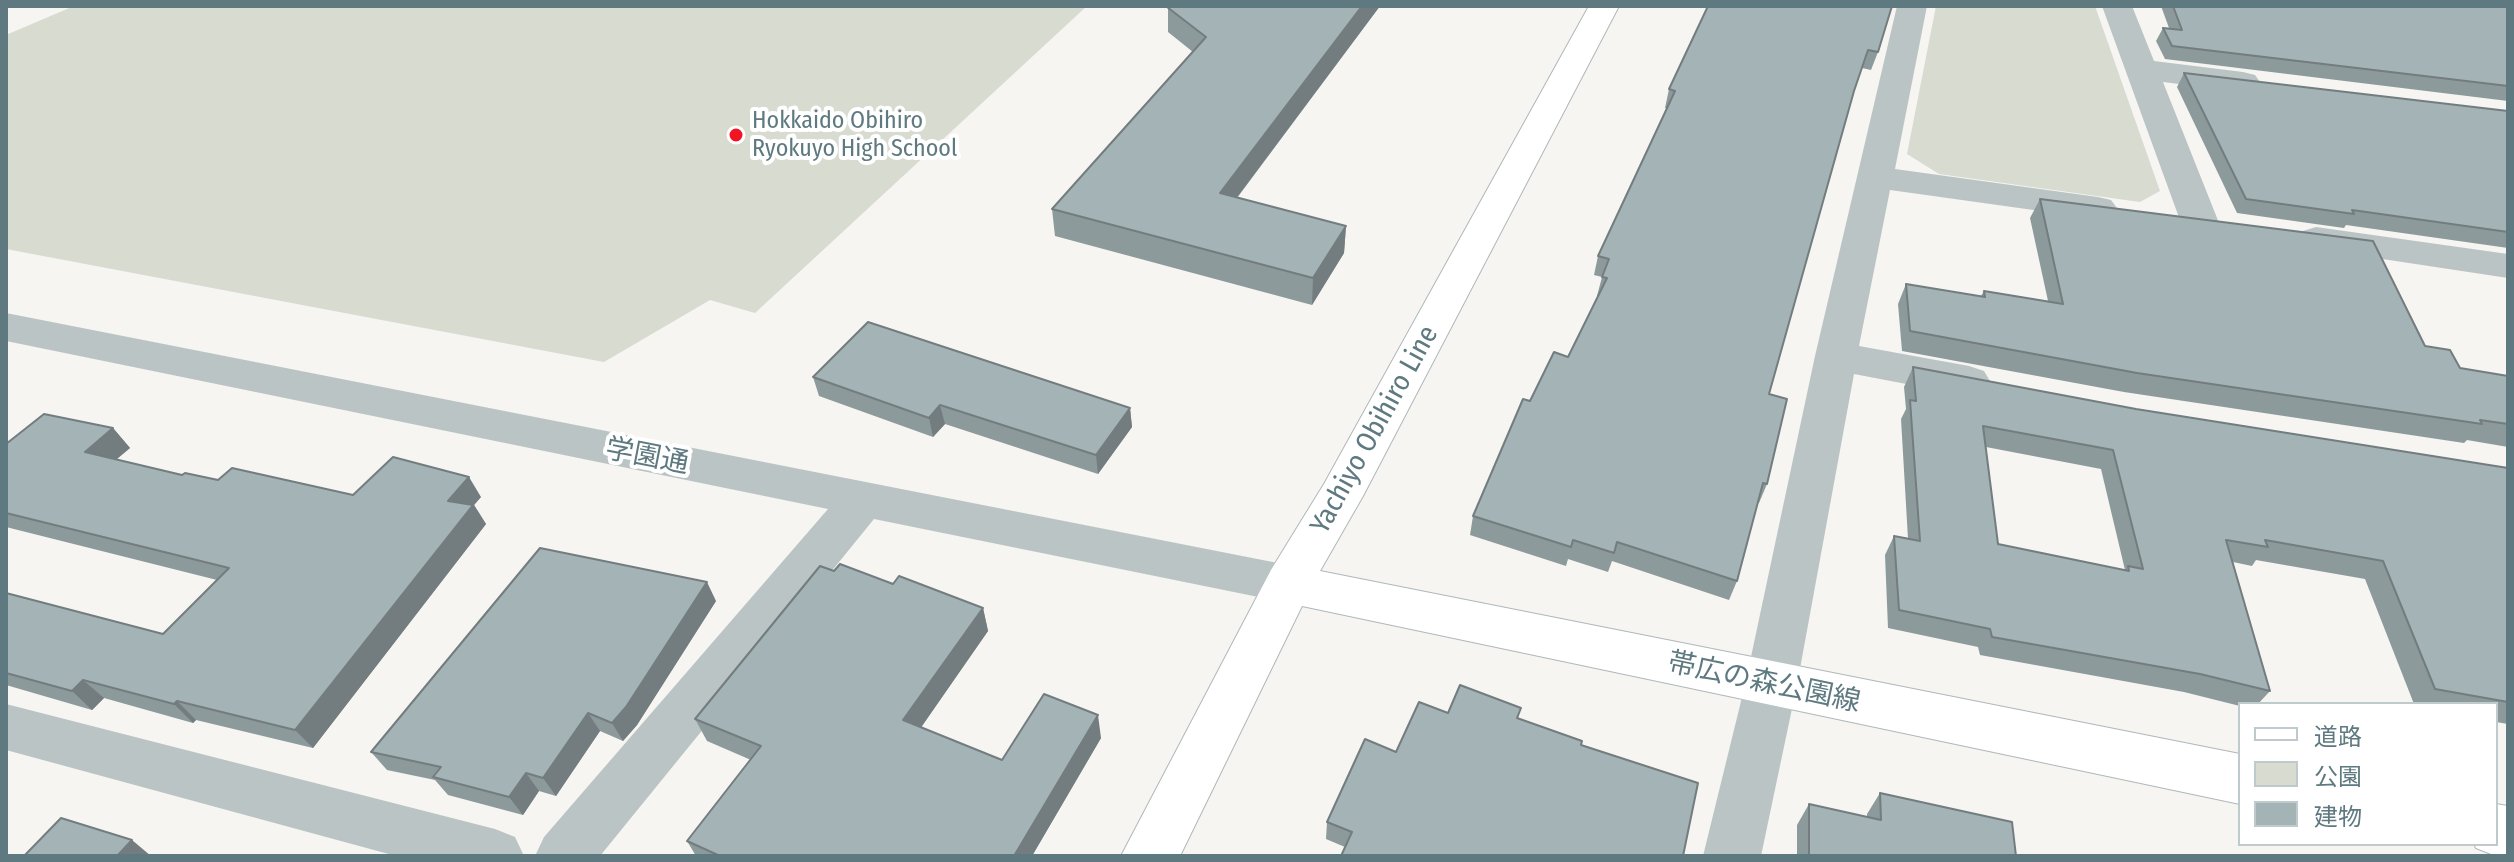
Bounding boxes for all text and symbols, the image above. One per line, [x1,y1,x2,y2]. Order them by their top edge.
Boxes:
place label: Hokkaido Obihiro Ryokuyo High School [752,107,957,163]
marker: Hokkaido Obihiro Ryokuyo High School [727,126,745,144]
street label: Yachiyo Obihiro Line [1304,320,1446,540]
street label: 学園通 [603,432,691,482]
street label: 帯広の森公園線 [1665,646,1863,720]
legend [2238,702,2498,846]
text: 道路 [2314,723,2362,751]
text: 公園 [2314,763,2362,791]
text: 建物 [2314,803,2362,831]

